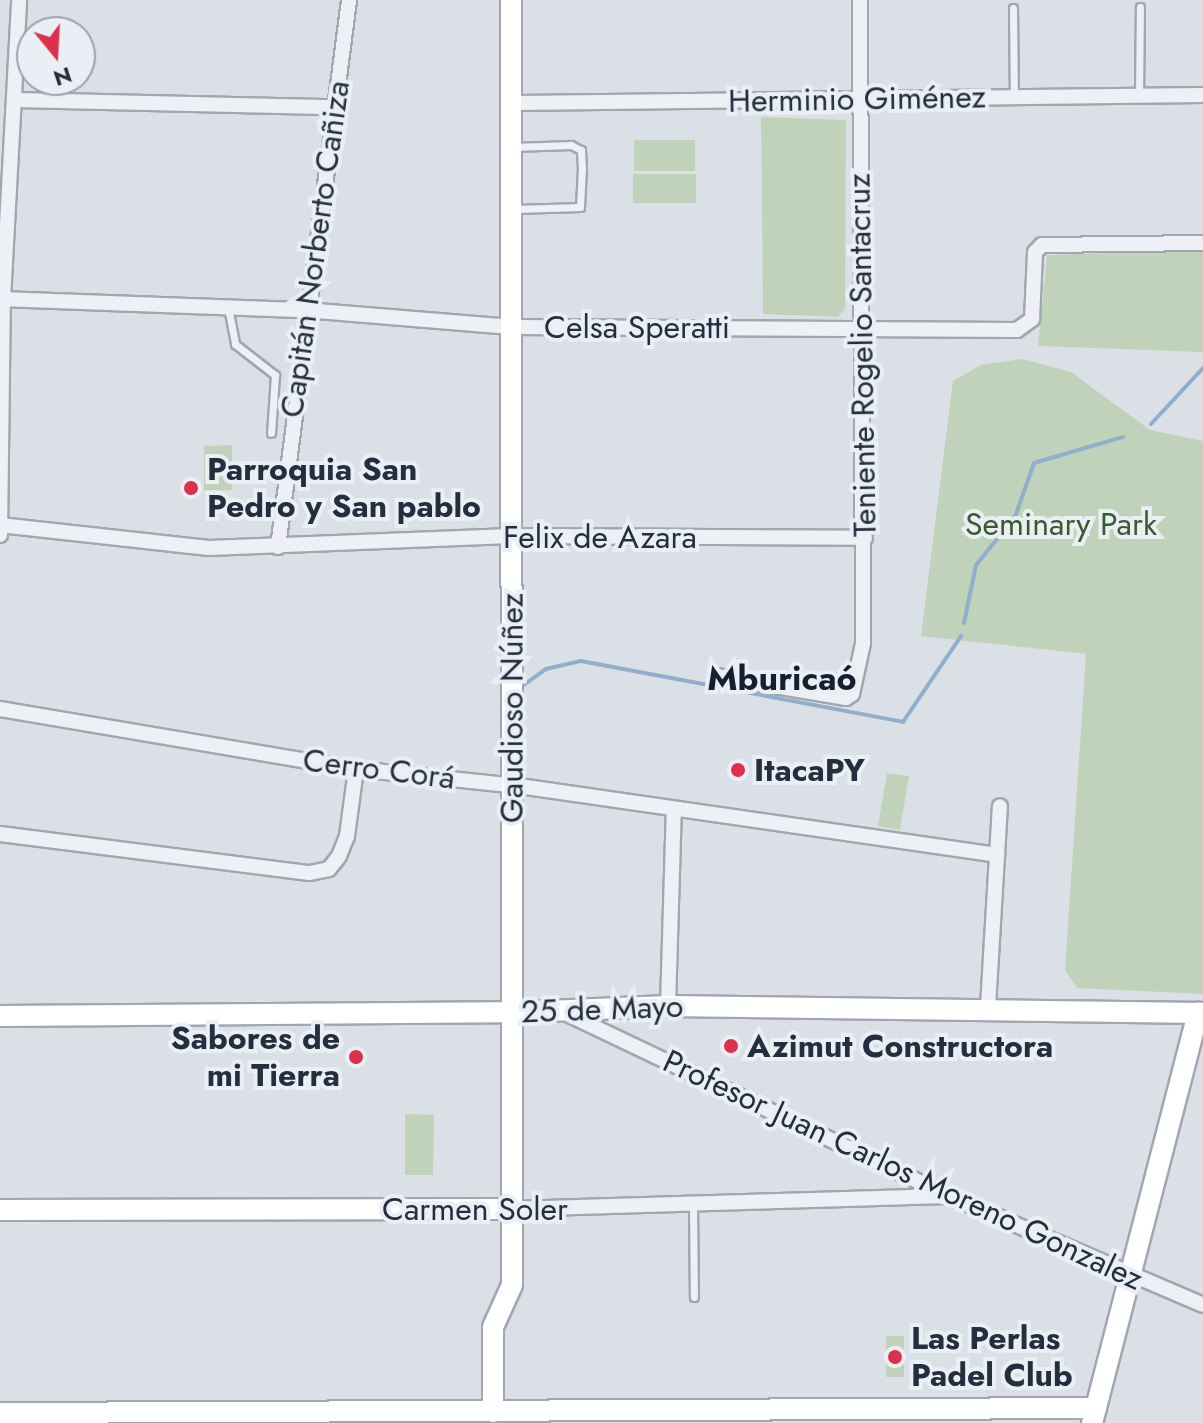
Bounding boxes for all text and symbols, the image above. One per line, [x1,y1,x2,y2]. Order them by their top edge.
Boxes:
north arrow [16,16,96,96]
text: N [50,59,76,95]
street label: Capitán Norberto Cañiza [272,78,358,420]
street label: Herminio Giménez [728,78,986,120]
street label: Teniente Rogelio Santacruz [840,173,884,537]
street label: Celsa Speratti [544,308,730,346]
place label: Parroquia San Pedro y San pablo [207,451,481,526]
marker: Parroquia San Pedro y San pablo [182,479,200,497]
park label: Seminary Park [965,505,1157,543]
street label: Felix de Azara [503,518,697,556]
street label: Gaudioso Núñez [493,593,531,823]
district label: Mburicaó [707,659,857,699]
street label: Cerro Corá [301,741,457,797]
place label: ItacaPY [754,751,865,789]
marker: ItacaPY [729,761,747,779]
street label: 25 de Mayo [520,987,684,1031]
place label: Sabores de mi Tierra [171,1020,340,1095]
place label: Azimut Constructora [747,1027,1053,1065]
marker: Azimut Constructora [722,1037,740,1055]
street label: Profesor Juan Carlos Moreno Gonzalez [657,1042,1149,1298]
marker: Sabores de mi Tierra [347,1048,365,1066]
street label: Carmen Soler [382,1190,568,1228]
place label: Las Perlas Padel Club [911,1320,1073,1395]
marker: Las Perlas Padel Club [886,1348,904,1366]

